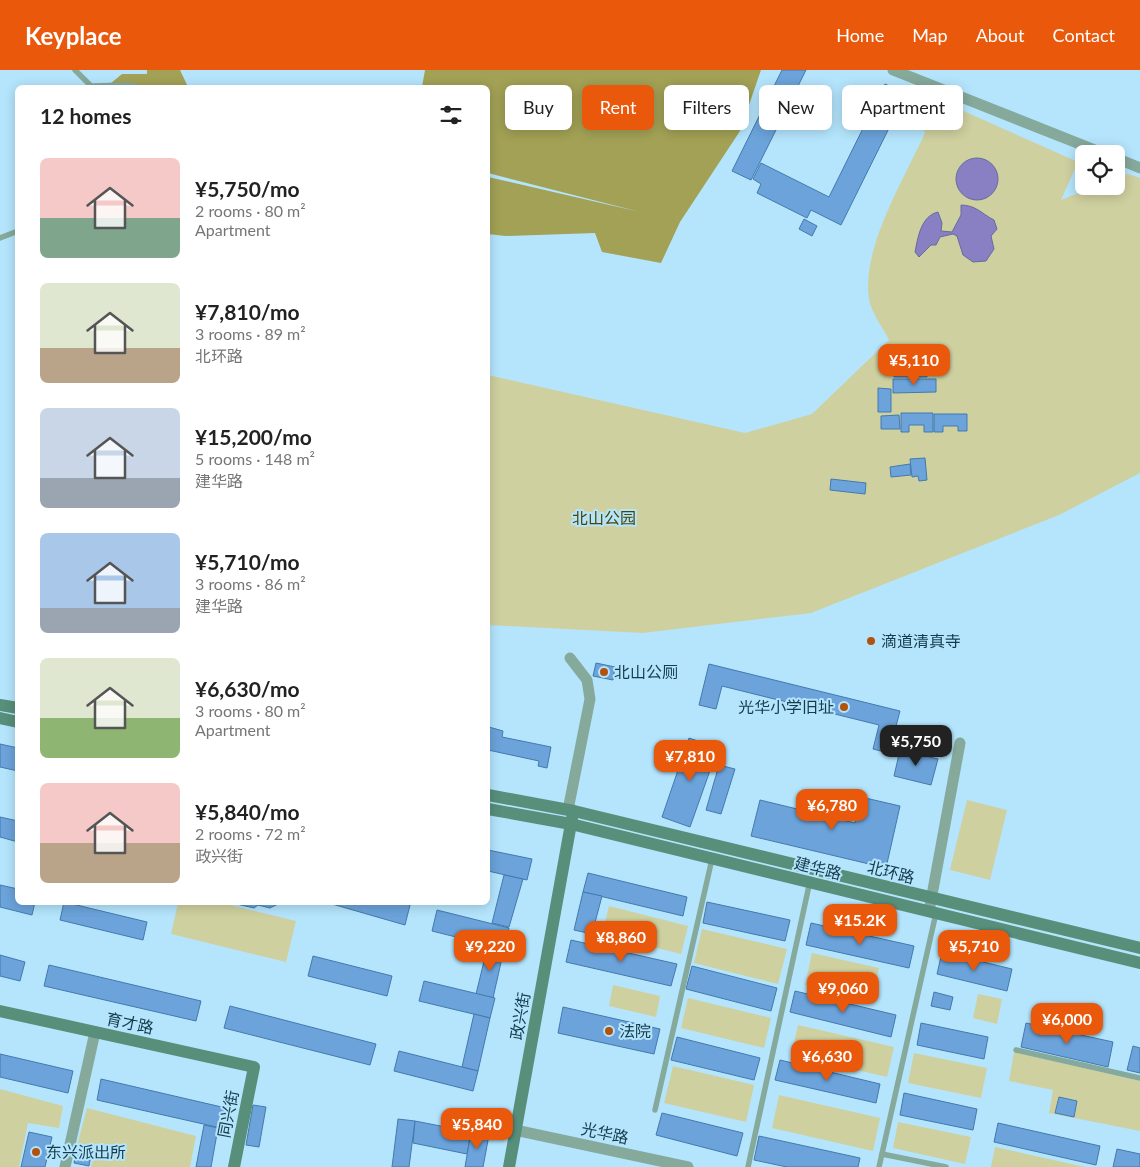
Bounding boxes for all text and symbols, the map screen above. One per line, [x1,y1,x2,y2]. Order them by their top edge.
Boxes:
text: Keyplace [25,21,122,50]
text: Home [836,24,884,46]
text: Map [912,24,948,46]
text: About [976,24,1025,46]
text: Contact [1053,24,1115,46]
chip: Buy [505,85,572,130]
chip: Rent [582,85,654,130]
chip: Filters [664,85,749,130]
chip: New [759,85,832,130]
chip: Apartment [842,85,963,130]
icon: filters [437,101,465,129]
text: 12 homes [40,103,131,128]
map controls [1075,145,1125,195]
button: locate [1075,145,1125,195]
text: ¥5,750/mo [195,176,300,201]
icon: home [80,178,140,238]
text: 2 rooms · 80 m² [195,201,306,220]
text: Apartment [195,220,270,239]
text: ¥7,810/mo [195,299,300,324]
icon: home [80,303,140,363]
text: 3 rooms · 89 m² [195,324,306,343]
pin: ¥5,110 [873,344,955,386]
text: 北环路 [195,346,243,365]
text: ¥5,110 [889,350,939,369]
text: ¥15,200/mo [195,424,312,449]
icon: home [80,428,140,488]
text: 5 rooms · 148 m² [195,449,315,468]
text: 建华路 [195,471,243,490]
park label: 北山公园 [572,508,636,527]
text: ¥5,710/mo [195,549,300,574]
icon: home [80,553,140,613]
text: 3 rooms · 86 m² [195,574,306,593]
text: 建华路 [195,596,243,615]
place label: 滴道清真寺 [881,631,961,650]
marker: 滴道清真寺 [865,635,877,647]
place label: 北山公厕 [614,662,678,681]
marker: 北山公厕 [598,666,610,678]
text: ¥6,630/mo [195,676,300,701]
icon: home [80,678,140,738]
place label: 光华小学旧址 [738,697,834,716]
text: 3 rooms · 80 m² [195,701,306,720]
marker: 光华小学旧址 [838,701,850,713]
text: Apartment [195,720,270,739]
pin: ¥5,750 [875,724,957,767]
text: ¥5,750 [891,731,941,750]
pin: ¥7,810 [649,740,731,782]
text: ¥7,810 [665,746,715,765]
pin: ¥6,780 [791,788,873,831]
text: ¥6,780 [807,795,857,814]
text: ¥5,840/mo [195,799,300,824]
icon: home [80,803,140,863]
text: 2 rooms · 72 m² [195,824,306,843]
text: 政兴街 [195,846,243,865]
street label: 建华路 [793,852,844,883]
street label: 北环路 [866,856,917,887]
pin: ¥15.2K [819,904,901,946]
text: ¥15.2K [834,910,886,929]
pin: ¥8,860 [580,920,662,963]
text: ¥8,860 [596,927,646,946]
pin: ¥9,220 [449,930,531,972]
pin: ¥5,710 [933,930,1015,972]
text: ¥9,220 [465,936,515,955]
text: ¥5,710 [949,936,999,955]
pin: ¥9,060 [802,972,884,1014]
text: ¥9,060 [818,978,868,997]
street label: 政兴街 [506,991,533,1041]
pin: ¥6,000 [1026,1002,1108,1045]
street label: 育才路 [105,1008,156,1037]
text: ¥6,000 [1042,1009,1092,1028]
place label: 法院 [619,1021,651,1040]
marker: 法院 [603,1025,615,1037]
pin: ¥6,630 [786,1040,868,1082]
text: ¥6,630 [802,1046,852,1065]
street label: 同兴街 [214,1089,241,1139]
pin: ¥5,840 [436,1108,518,1150]
text: ¥5,840 [452,1114,502,1133]
street label: 光华路 [580,1118,631,1147]
place label: 东兴派出所 [46,1142,126,1161]
marker: 东兴派出所 [30,1146,42,1158]

